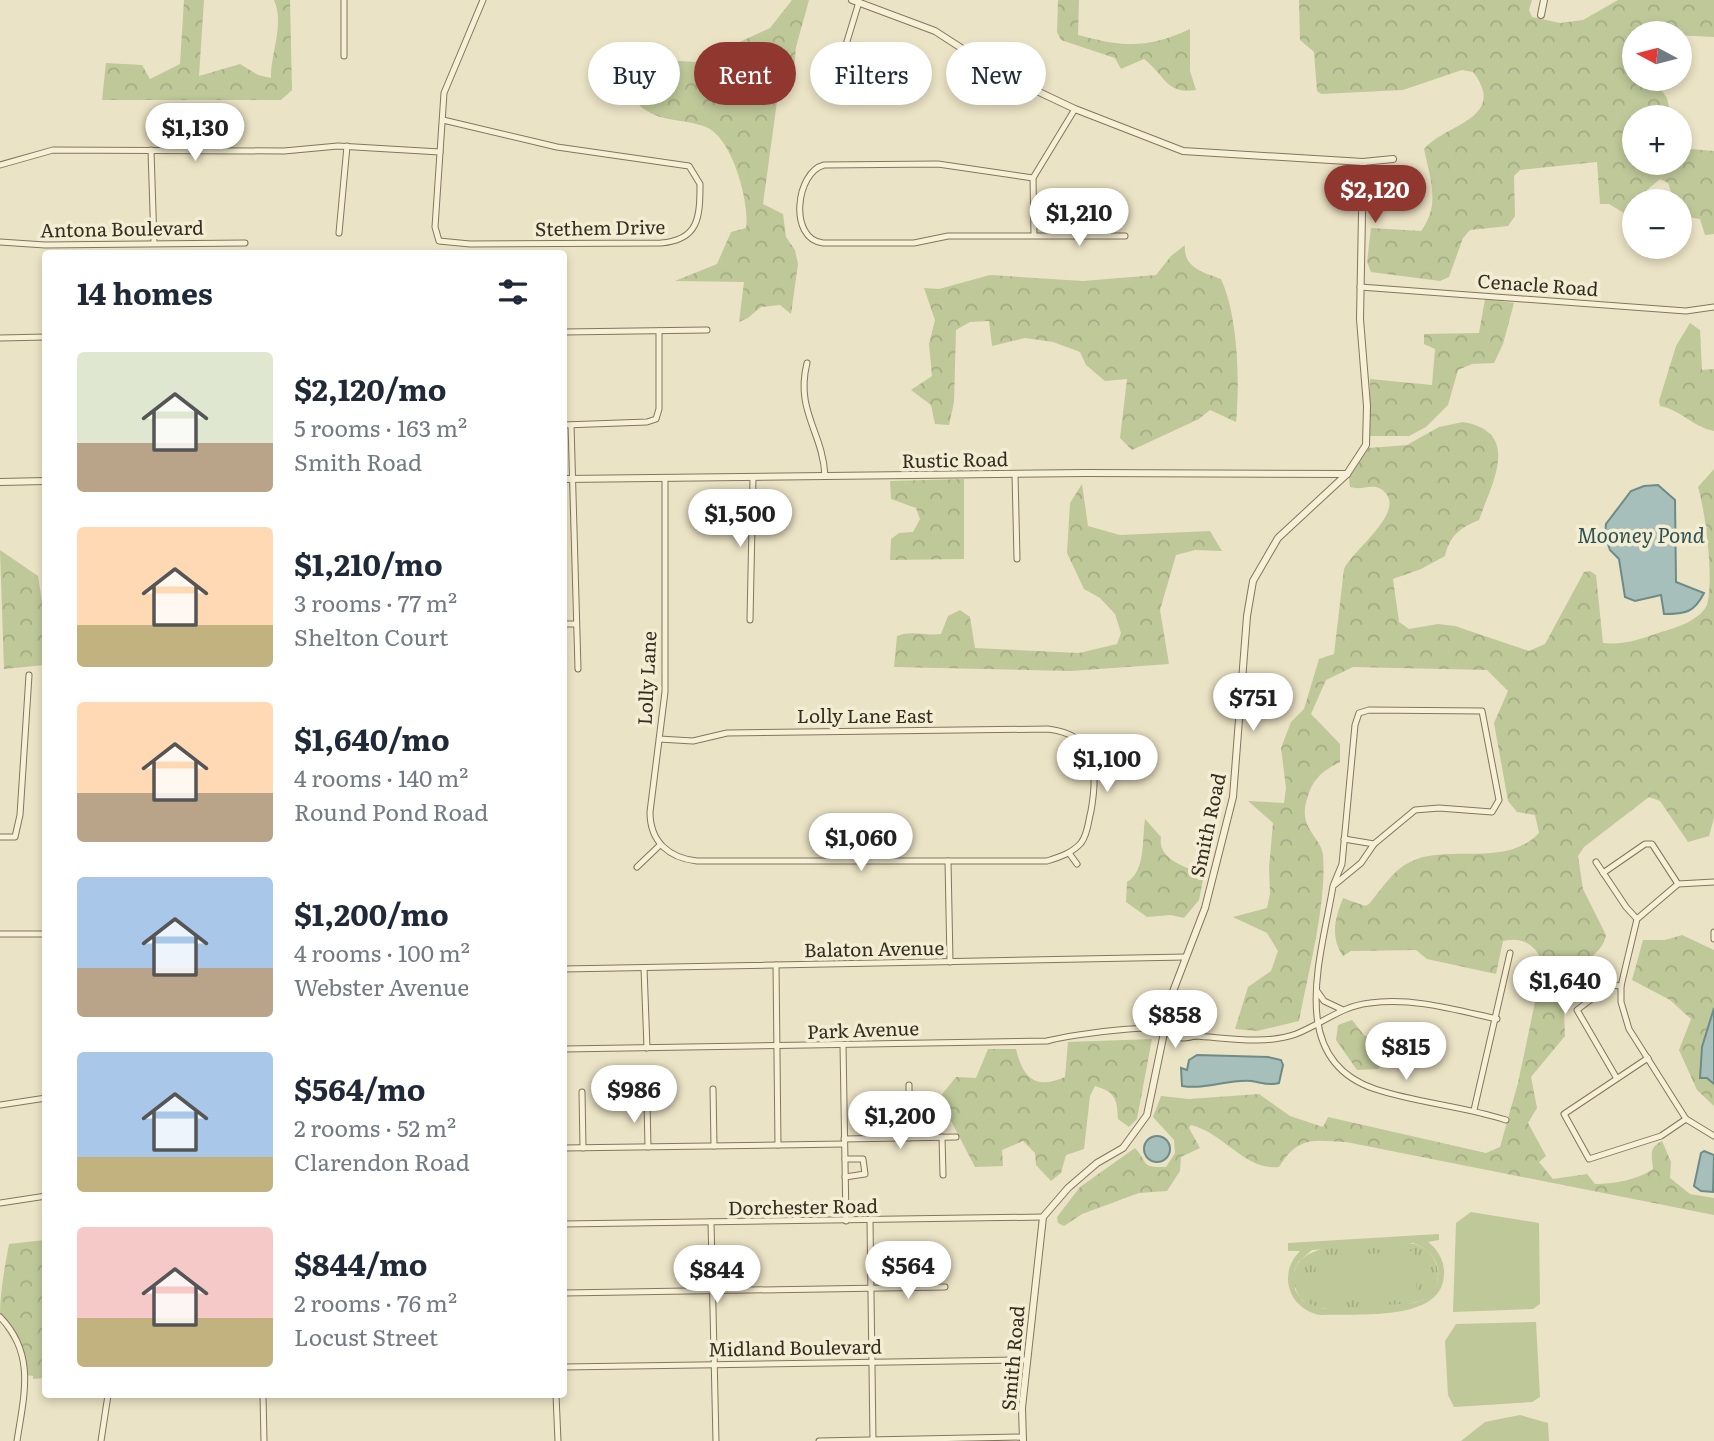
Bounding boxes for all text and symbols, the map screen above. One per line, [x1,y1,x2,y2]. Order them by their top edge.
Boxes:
north arrow [1622,21,1692,91]
map controls [1622,21,1692,259]
chip: Buy [588,42,680,105]
chip: Rent [694,42,796,105]
chip: Filters [810,42,932,105]
chip: New [946,42,1046,105]
pin: $1,130 [138,104,252,163]
button: + [1622,105,1692,175]
text: $1,130 [161,109,229,143]
pin: $2,120 [1318,166,1432,225]
text: $2,120 [1340,171,1410,205]
pin: $1,210 [1022,188,1136,248]
button: − [1622,189,1692,259]
text: $1,210 [1046,194,1112,228]
street label: Stethem Drive [535,212,666,242]
street label: Antona Boulevard [40,213,204,243]
street label: Cenacle Road [1477,266,1600,302]
text: 14 homes [77,270,213,314]
icon: filters [494,273,532,311]
text: $2,120/mo [294,366,446,410]
icon: home [133,380,217,464]
text: 5 rooms · 163 m² [294,410,467,444]
text: Smith Road [294,444,422,478]
street label: Rustic Road [901,444,1009,474]
pin: $1,500 [683,490,797,549]
text: $1,500 [704,495,776,529]
water label: Mooney Pond [1577,518,1705,549]
text: $1,210/mo [294,541,443,585]
icon: home [133,555,217,639]
text: 3 rooms · 77 m² [294,585,457,619]
text: Shelton Court [294,619,448,653]
street label: Lolly Lane [630,630,662,726]
pin: $751 [1212,674,1294,733]
text: $751 [1229,679,1277,713]
street label: Lolly Lane East [797,701,933,729]
text: $1,640/mo [294,716,450,760]
icon: home [133,730,217,814]
pin: $1,100 [1050,734,1164,794]
text: $1,100 [1073,740,1141,774]
text: 4 rooms · 140 m² [294,760,468,794]
street label: Smith Road [1182,770,1232,880]
text: Round Pond Road [294,794,488,828]
pin: $1,060 [804,814,918,873]
text: $1,060 [825,819,897,853]
text: $1,200/mo [294,891,449,935]
icon: home [133,905,217,989]
street label: Balaton Avenue [804,933,945,963]
text: 4 rooms · 100 m² [294,935,470,969]
pin: $1,640 [1508,956,1622,1016]
text: $1,640 [1529,962,1601,996]
text: Webster Avenue [294,969,469,1003]
pin: $858 [1134,990,1216,1050]
text: $858 [1148,996,1202,1030]
street label: Park Avenue [806,1013,920,1045]
pin: $815 [1365,1023,1447,1082]
text: $815 [1381,1028,1431,1062]
text: $564/mo [294,1066,425,1110]
pin: $986 [593,1066,675,1125]
text: $986 [607,1071,661,1105]
icon: home [133,1080,217,1164]
pin: $1,200 [843,1092,957,1151]
text: $1,200 [864,1097,936,1131]
text: 2 rooms · 52 m² [294,1110,456,1144]
text: Clarendon Road [294,1144,470,1178]
street label: Dorchester Road [728,1191,879,1221]
text: $844/mo [294,1241,427,1285]
pin: $564 [867,1242,949,1301]
pin: $844 [676,1246,758,1305]
text: $564 [881,1247,935,1281]
text: $844 [690,1251,744,1285]
icon: home [133,1255,217,1339]
text: 2 rooms · 76 m² [294,1285,457,1319]
street label: Smith Road [993,1304,1031,1412]
text: Locust Street [294,1319,438,1353]
street label: Midland Boulevard [708,1331,883,1363]

